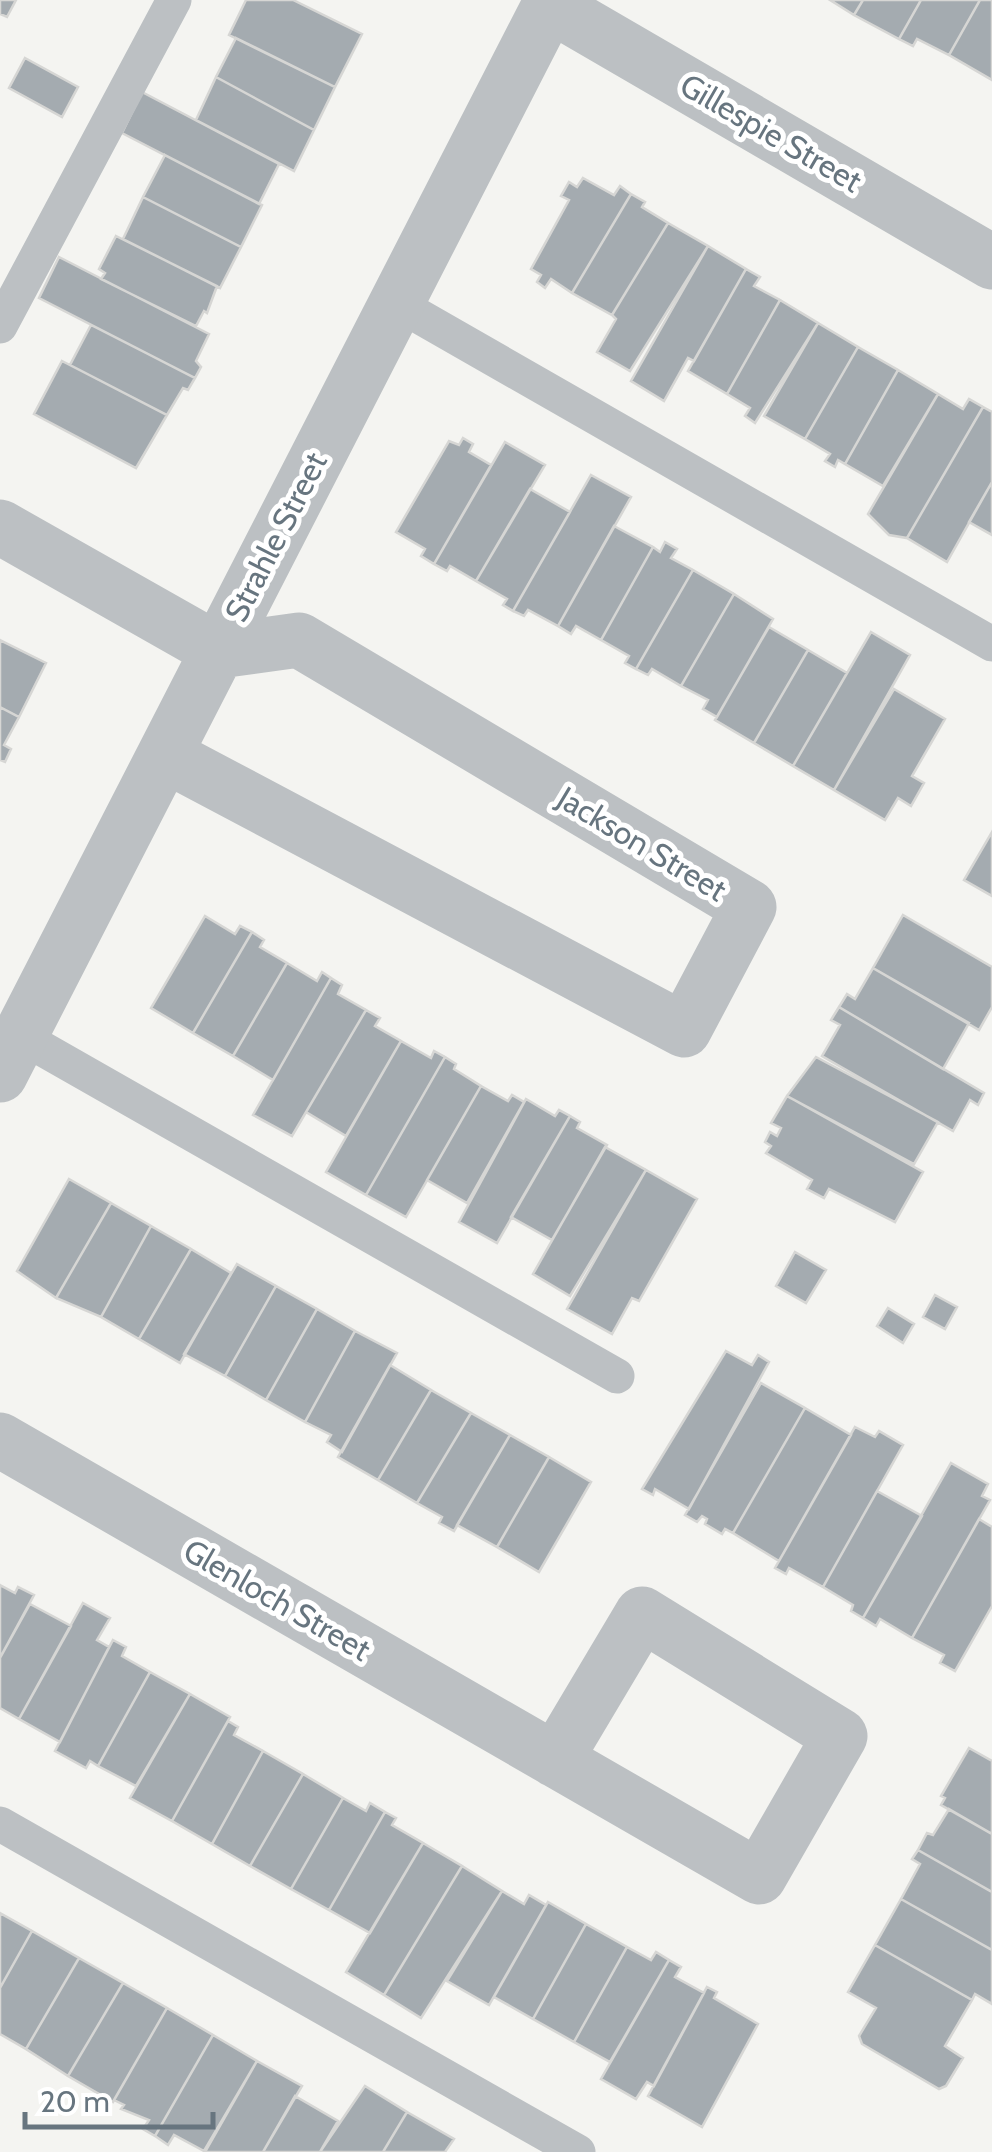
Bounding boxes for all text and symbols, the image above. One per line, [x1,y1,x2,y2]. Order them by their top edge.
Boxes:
street label: Gillespie Street [674,65,869,200]
street label: Strahle Street [216,445,335,628]
street label: Jackson Street [550,777,734,909]
street label: Glenloch Street [177,1530,378,1669]
scale bar [25,2067,212,2129]
text: 20 m [40,2083,110,2120]

